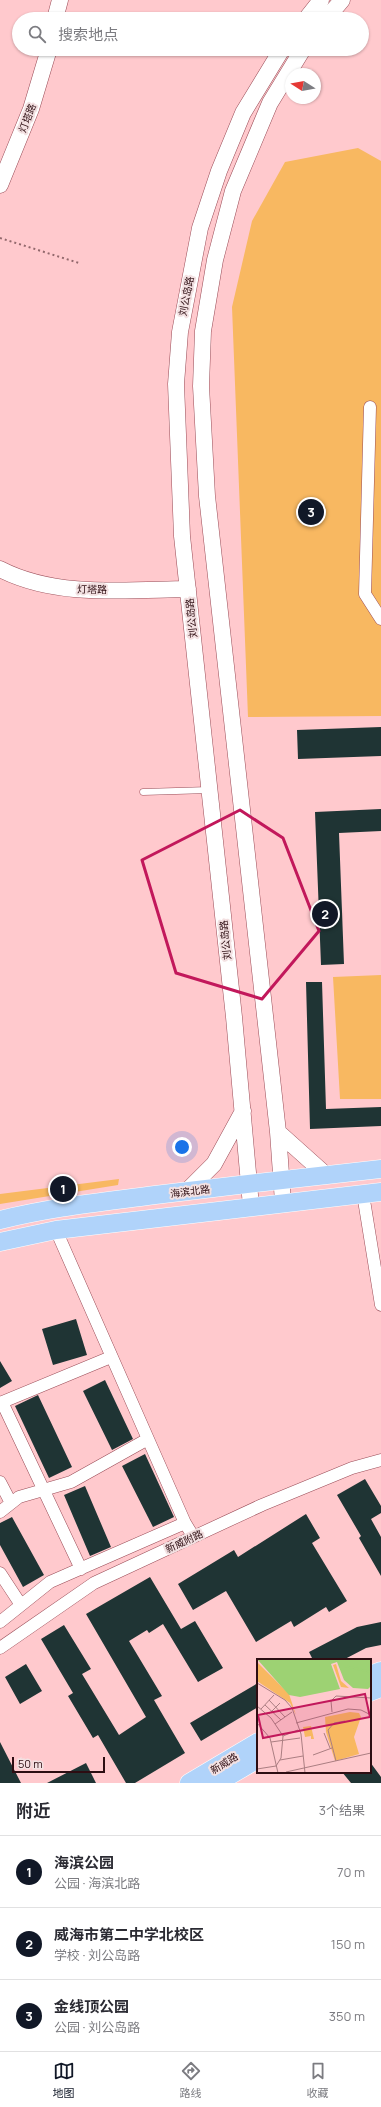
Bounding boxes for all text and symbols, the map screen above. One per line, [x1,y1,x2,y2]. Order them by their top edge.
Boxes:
search box [12,12,369,56]
icon: search [26,23,48,45]
text: 搜索地点 [58,24,118,45]
north arrow [285,68,321,104]
street label: 灯塔路 [15,101,39,135]
street label: 刘公岛路 [175,275,197,317]
pin: 3 [298,497,324,527]
street label: 灯塔路 [77,582,107,596]
street label: 刘公岛路 [182,597,200,639]
pin: 2 [312,899,338,929]
street label: 刘公岛路 [216,919,234,961]
your location [172,1137,192,1157]
pin: 1 [50,1174,76,1204]
street label: 海滨北路 [169,1182,211,1200]
street label: 新威附路 [163,1526,205,1556]
inset map [257,1659,371,1773]
street label: 新威路 [208,1749,240,1777]
scale bar [12,1755,105,1774]
text: 50 m [18,1756,43,1771]
text: 附近 [16,1799,50,1822]
text: 3个结果 [319,1801,365,1819]
text: 海滨公园 [54,1852,114,1873]
text: 1 [26,1863,32,1881]
text: 70 m [337,1863,365,1881]
text: 公园 · 海滨北路 [54,1874,140,1892]
text: 威海市第二中学北校区 [54,1924,204,1945]
text: 2 [25,1935,33,1953]
text: 150 m [331,1935,365,1953]
text: 学校 · 刘公岛路 [54,1946,140,1964]
text: 金线顶公园 [54,1996,129,2017]
text: 3 [25,2007,33,2025]
text: 350 m [329,2007,365,2025]
text: 公园 · 刘公岛路 [54,2018,140,2036]
tab: 地图 [53,2060,75,2100]
tab: 路线 [180,2060,202,2100]
tab: 收藏 [307,2060,329,2100]

